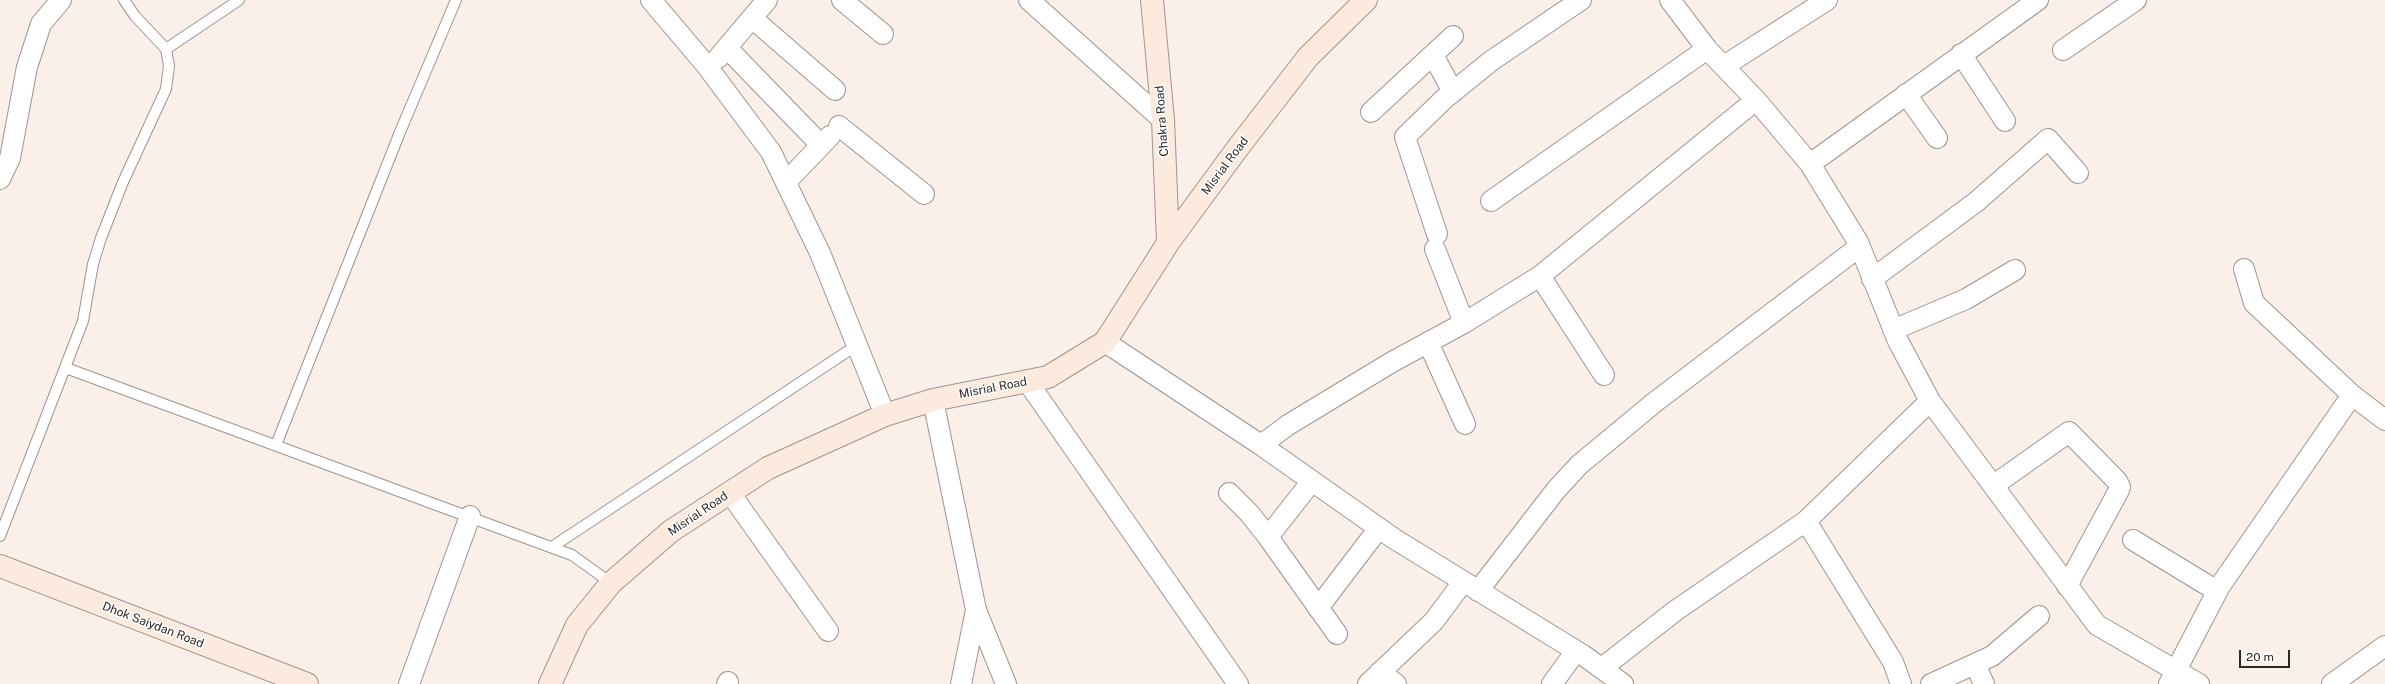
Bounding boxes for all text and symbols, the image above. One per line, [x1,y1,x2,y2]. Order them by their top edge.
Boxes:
street label: Chakra Road [1152,85,1172,157]
street label: Misrial Road [1199,134,1251,198]
street label: Misrial Road [958,374,1028,402]
street label: Misrial Road [665,489,731,539]
street label: Dhok Saiydan Road [100,599,206,651]
scale bar [2241,642,2292,668]
text: 20 m [2246,650,2274,664]

